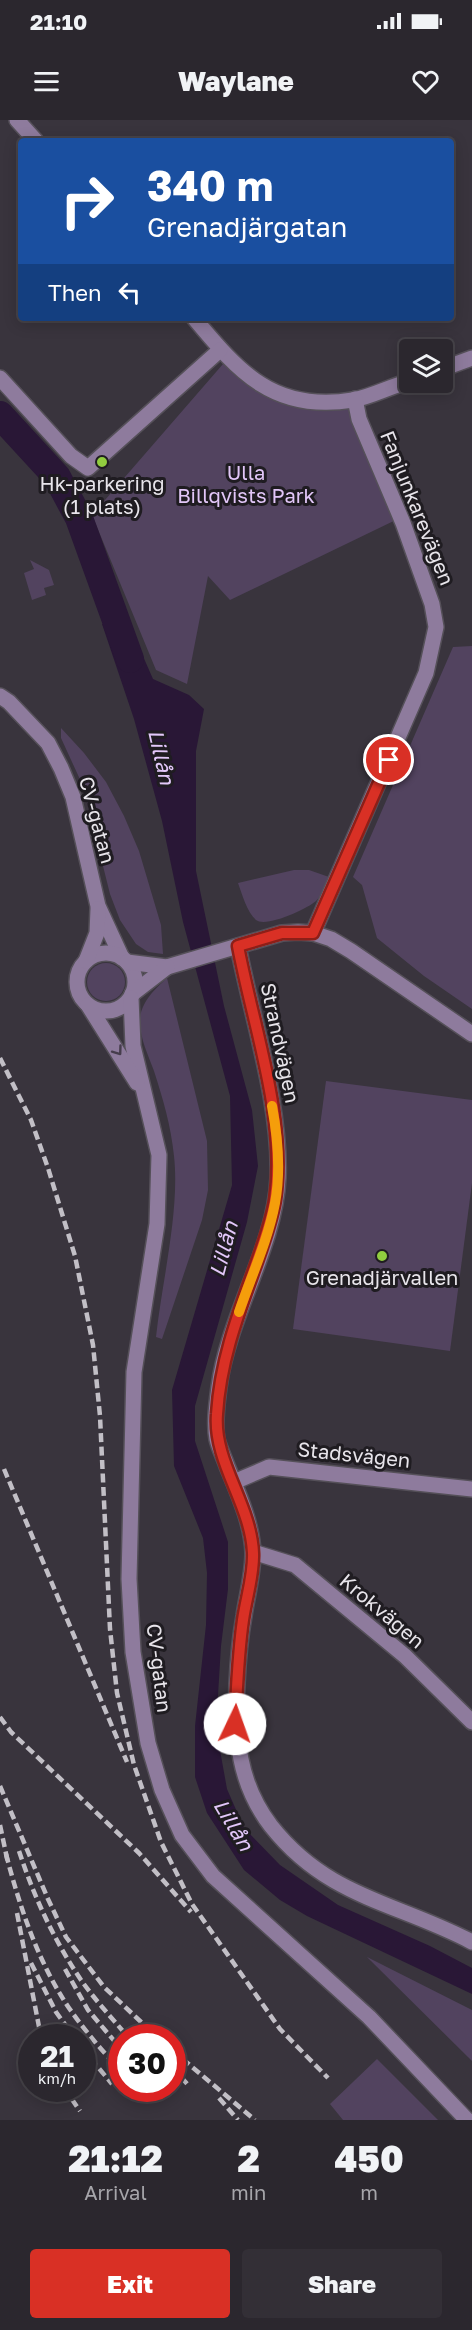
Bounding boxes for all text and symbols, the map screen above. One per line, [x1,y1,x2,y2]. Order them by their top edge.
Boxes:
text: 21:10 [30,8,87,35]
icon: menu [30,65,63,98]
text: Waylane [178,65,294,97]
icon: heart [409,65,442,98]
text: 340 m [147,160,273,210]
icon: right [48,162,126,240]
text: Grenadjärgatan [147,211,347,243]
icon: left [113,276,146,309]
text: Then [48,279,101,306]
map controls [399,339,453,393]
button: layers [399,339,453,393]
street label: Fanjunkarevägen [376,427,460,588]
marker: Hk-parkering (1 plats) [95,455,109,469]
park label: Ulla Billqvists Park [177,460,315,507]
place label: Hk-parkering (1 plats) [40,471,164,518]
water label: Lillån [143,727,181,788]
pin [363,734,414,785]
icon: arrive [372,743,405,776]
street label: CV-gatan [75,774,121,866]
street label: Strandvägen [257,981,305,1105]
one-way arrow [111,1045,122,1056]
water label: Lillån [203,1217,243,1279]
marker: Grenadjärvallen [375,1249,389,1263]
place label: Grenadjärvallen [306,1265,458,1289]
street label: Stadsvägen [297,1436,412,1472]
street label: Krokvägen [335,1568,430,1653]
street label: CV-gatan [143,1622,177,1714]
position arrow [203,1692,267,1756]
water label: Lillån [208,1794,260,1856]
speed limit sign: 30 [108,2024,186,2102]
text: 21 [40,2038,74,2074]
text: km/h [38,2069,76,2087]
text: 21:12 [68,2137,163,2180]
text: 2 [237,2137,260,2180]
text: 450 [334,2137,404,2180]
text: Arrival [84,2180,147,2204]
text: min [231,2180,266,2204]
text: m [360,2180,378,2204]
button: Exit [30,2249,230,2318]
button: Share [242,2249,442,2318]

